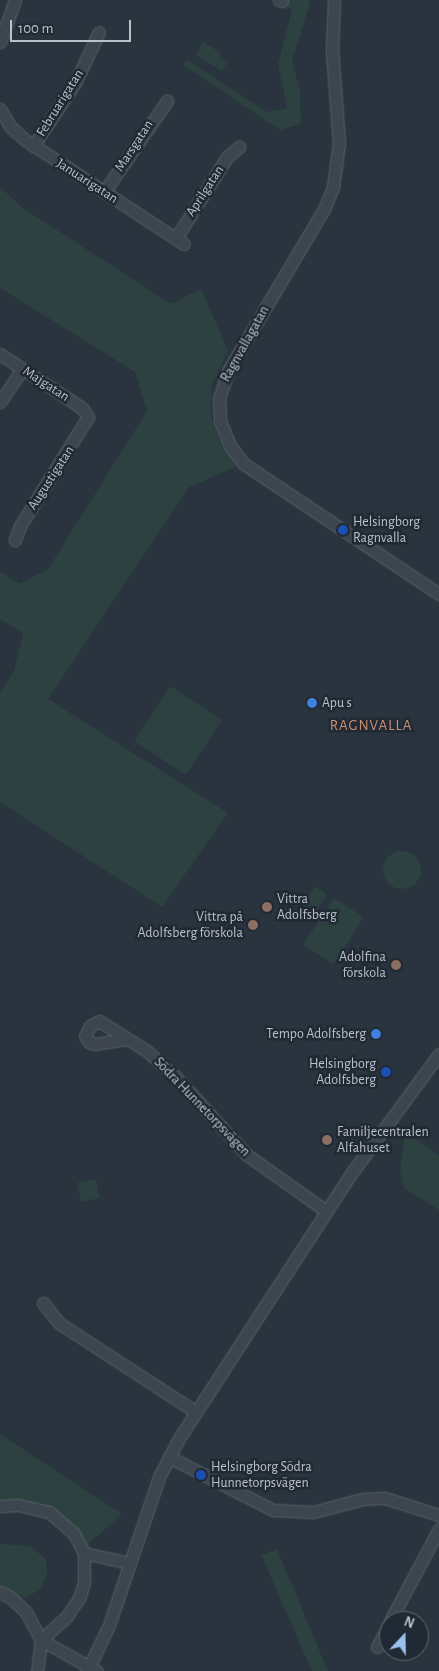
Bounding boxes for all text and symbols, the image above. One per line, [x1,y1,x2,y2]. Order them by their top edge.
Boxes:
scale bar [12,10,134,42]
text: 100 m [18,21,53,36]
street label: Februarigatan [33,66,87,140]
street label: Marsgatan [111,117,157,175]
street label: Januarigatan [53,155,121,207]
street label: Aprilgatan [182,162,228,220]
street label: Ragnvallagatan [217,303,273,385]
street label: Majgatan [20,363,72,405]
street label: Augustigatan [24,443,78,513]
place label: Helsingborg Ragnvalla [353,514,420,546]
marker: Helsingborg Ragnvalla [337,524,349,536]
place label: Apu s [322,695,352,711]
marker: Apu s [306,697,318,709]
district label: RAGNVALLA [329,717,413,735]
place label: Vittra Adolfsberg [277,891,337,924]
marker: Vittra Adolfsberg [261,901,273,913]
place label: Vittra på Adolfsberg förskola [137,909,243,942]
marker: Vittra på Adolfsberg förskola [247,919,259,931]
place label: Adolfina förskola [339,949,386,982]
marker: Adolfina förskola [390,959,402,971]
place label: Tempo Adolfsberg [266,1026,366,1042]
marker: Tempo Adolfsberg [370,1028,382,1040]
street label: Södra Hunnetorpsvägen [150,1054,254,1160]
place label: Helsingborg Adolfsberg [309,1056,376,1088]
marker: Helsingborg Adolfsberg [380,1066,392,1078]
place label: Familjecentralen Alfahuset [337,1124,429,1156]
marker: Familjecentralen Alfahuset [321,1134,333,1146]
place label: Helsingborg Södra Hunnetorpsvägen [211,1459,312,1491]
marker: Helsingborg Södra Hunnetorpsvägen [195,1469,207,1481]
north arrow [379,1611,429,1661]
text: N [402,1615,416,1631]

